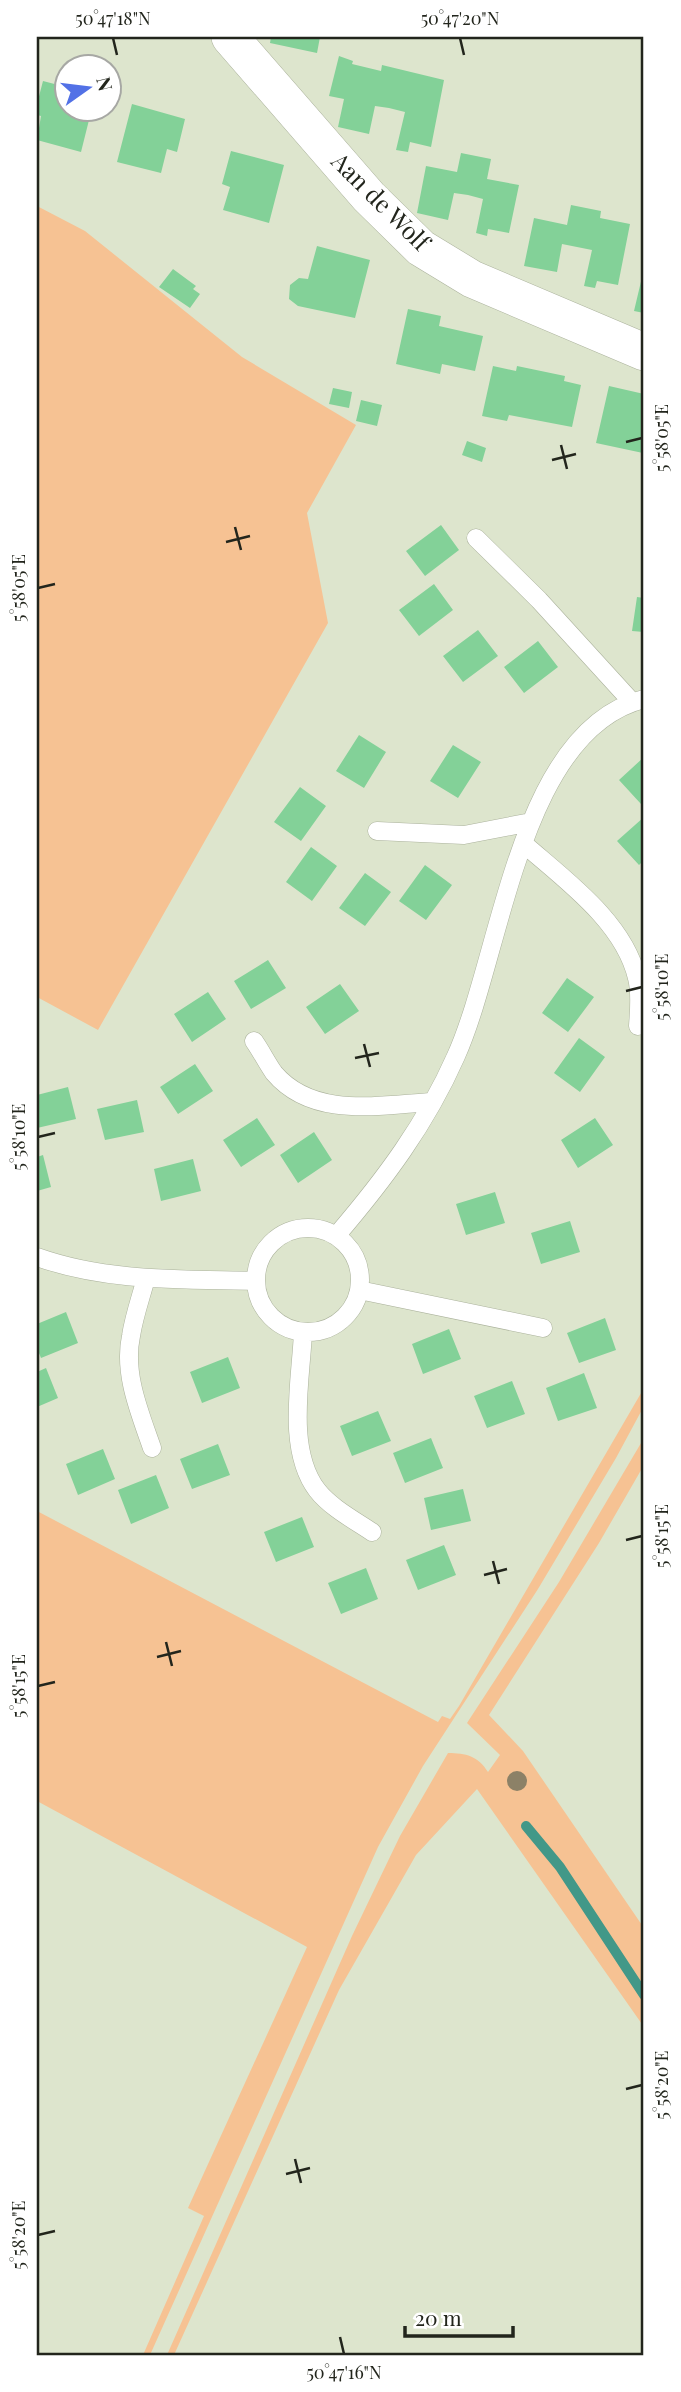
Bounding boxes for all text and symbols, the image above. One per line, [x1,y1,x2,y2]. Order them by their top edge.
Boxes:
text: 50°47'18"N [75,6,151,30]
text: 50°47'20"N [421,6,500,30]
north arrow [52,52,122,122]
text: N [91,74,120,94]
street label: Aan de Wolf [325,144,439,258]
text: 5°58'05"E [649,404,673,472]
text: 5°58'05"E [6,554,30,622]
text: 5°58'10"E [649,953,673,1021]
text: 5°58'10"E [6,1103,30,1171]
text: 5°58'15"E [649,1504,673,1568]
text: 5°58'15"E [6,1654,30,1718]
text: 5°58'20"E [649,2050,673,2120]
text: 5°58'20"E [6,2200,30,2270]
scale bar [405,2294,513,2338]
text: 20 m [415,2303,462,2331]
text: 50°47'16"N [306,2360,382,2384]

